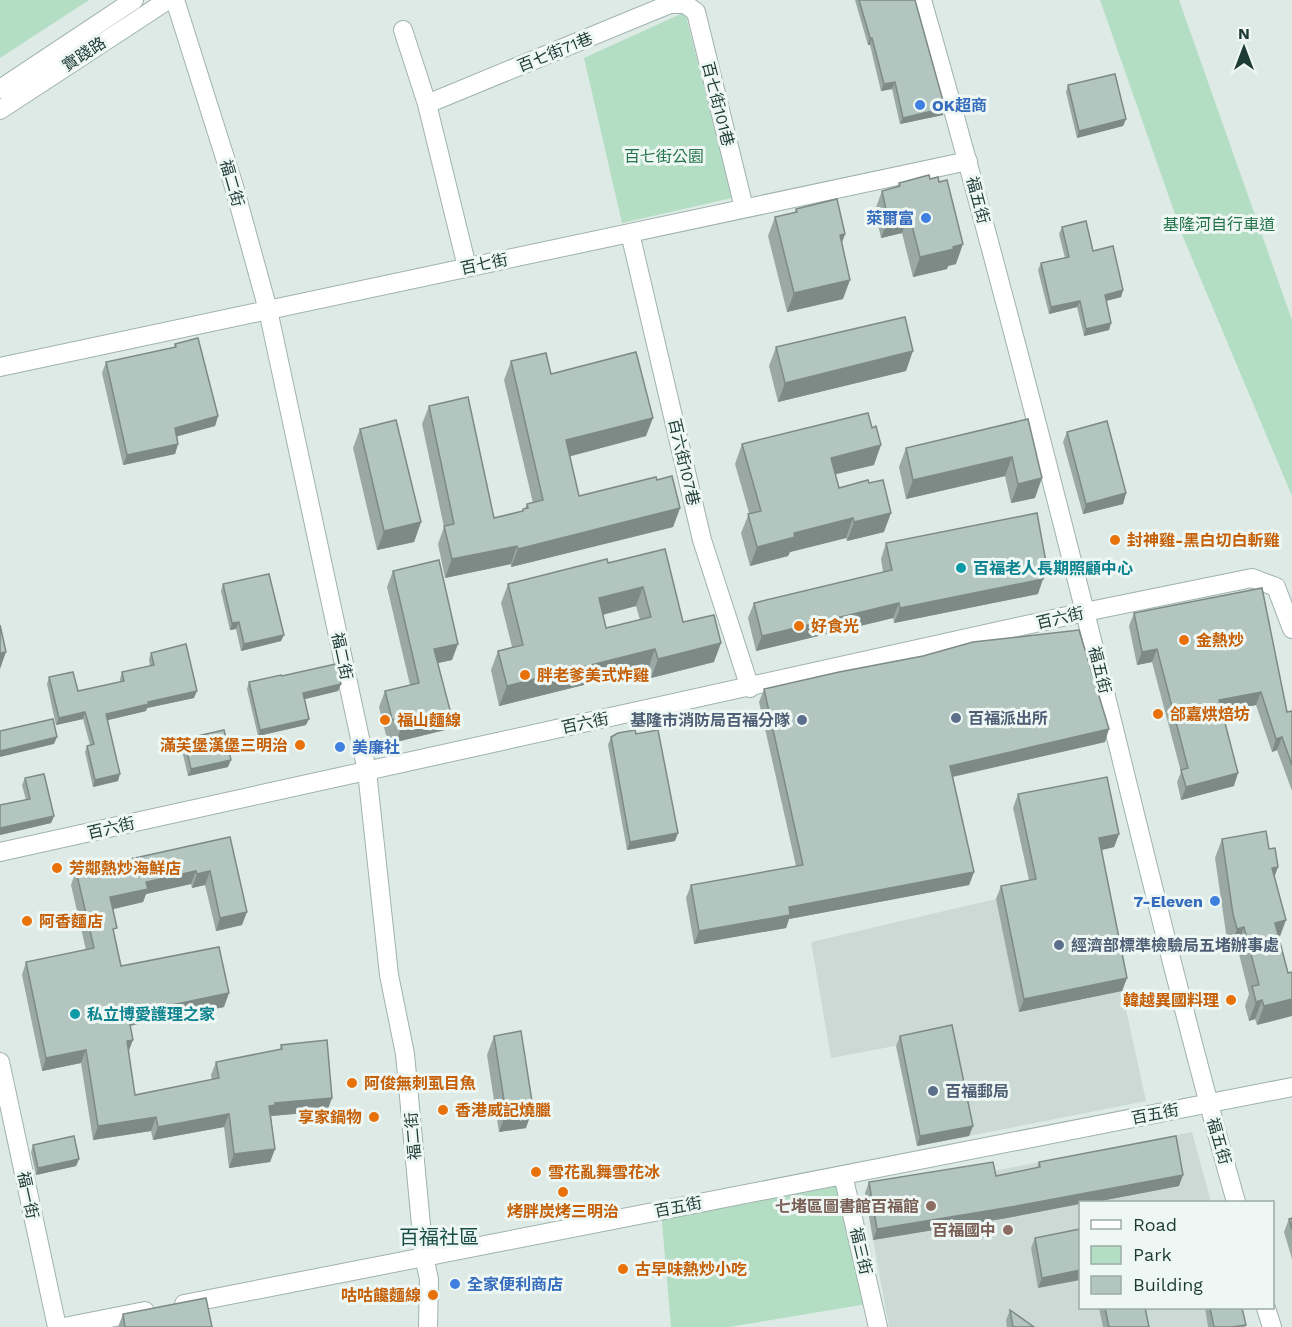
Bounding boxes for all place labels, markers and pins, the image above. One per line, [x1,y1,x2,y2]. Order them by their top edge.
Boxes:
place label: OK超商 [932,96,987,115]
marker: OK超商 [913,98,927,112]
place label: 萊爾富 [866,209,914,228]
marker: 萊爾富 [919,211,933,225]
place label: 封神雞-黑白切白斬雞 [1127,531,1279,550]
marker: 封神雞-黑白切白斬雞 [1108,533,1122,547]
place label: 百福老人長期照顧中心 [973,559,1133,578]
marker: 百福老人長期照顧中心 [954,561,968,575]
place label: 好食光 [811,617,859,636]
marker: 好食光 [792,619,806,633]
place label: 金熱炒 [1196,631,1244,650]
marker: 金熱炒 [1177,633,1191,647]
place label: 胖老爹美式炸雞 [537,666,649,685]
marker: 胖老爹美式炸雞 [518,668,532,682]
place label: 郃嘉烘焙坊 [1170,705,1250,724]
marker: 郃嘉烘焙坊 [1151,707,1165,721]
place label: 百福派出所 [968,709,1048,728]
place label: 福山麵線 [397,711,461,730]
place label: 基隆市消防局百福分隊 [630,711,790,730]
marker: 百福派出所 [949,711,963,725]
marker: 福山麵線 [378,713,392,727]
marker: 基隆市消防局百福分隊 [795,713,809,727]
place label: 滿芙堡漢堡三明治 [160,736,288,755]
marker: 滿芙堡漢堡三明治 [293,738,307,752]
place label: 美廉社 [352,738,400,757]
marker: 美廉社 [333,740,347,754]
place label: 芳鄰熱炒海鮮店 [69,859,181,878]
marker: 芳鄰熱炒海鮮店 [50,861,64,875]
place label: 7-Eleven [1133,892,1203,911]
marker: 7-Eleven [1208,894,1222,908]
place label: 阿香麵店 [39,912,103,931]
marker: 阿香麵店 [20,914,34,928]
place label: 經濟部標準檢驗局五堵辦事處 [1071,936,1279,955]
marker: 經濟部標準檢驗局五堵辦事處 [1052,938,1066,952]
place label: 韓越異國料理 [1123,991,1219,1010]
marker: 韓越異國料理 [1224,993,1238,1007]
place label: 私立博愛護理之家 [87,1005,215,1024]
marker: 私立博愛護理之家 [68,1007,82,1021]
place label: 阿俊無刺虱目魚 [364,1074,476,1093]
marker: 阿俊無刺虱目魚 [345,1076,359,1090]
place label: 百福郵局 [945,1082,1009,1101]
marker: 百福郵局 [926,1084,940,1098]
place label: 香港威記燒臘 [455,1101,551,1120]
marker: 香港威記燒臘 [436,1103,450,1117]
place label: 享家鍋物 [298,1108,362,1127]
marker: 享家鍋物 [367,1110,381,1124]
place label: 雪花亂舞雪花冰 [548,1163,660,1182]
marker: 雪花亂舞雪花冰 [529,1165,543,1179]
marker: 烤胖炭烤三明治 [556,1185,570,1199]
place label: 七堵區圖書館百福館 [775,1197,919,1216]
marker: 七堵區圖書館百福館 [924,1199,938,1213]
place label: 烤胖炭烤三明治 [507,1202,619,1221]
place label: 百福國中 [932,1221,996,1240]
marker: 百福國中 [1001,1223,1015,1237]
place label: 古早味熱炒小吃 [635,1260,747,1279]
marker: 古早味熱炒小吃 [616,1262,630,1276]
place label: 全家便利商店 [467,1275,563,1294]
marker: 全家便利商店 [448,1277,462,1291]
place label: 咕咕饞麵線 [341,1286,421,1305]
marker: 咕咕饞麵線 [426,1288,440,1302]

